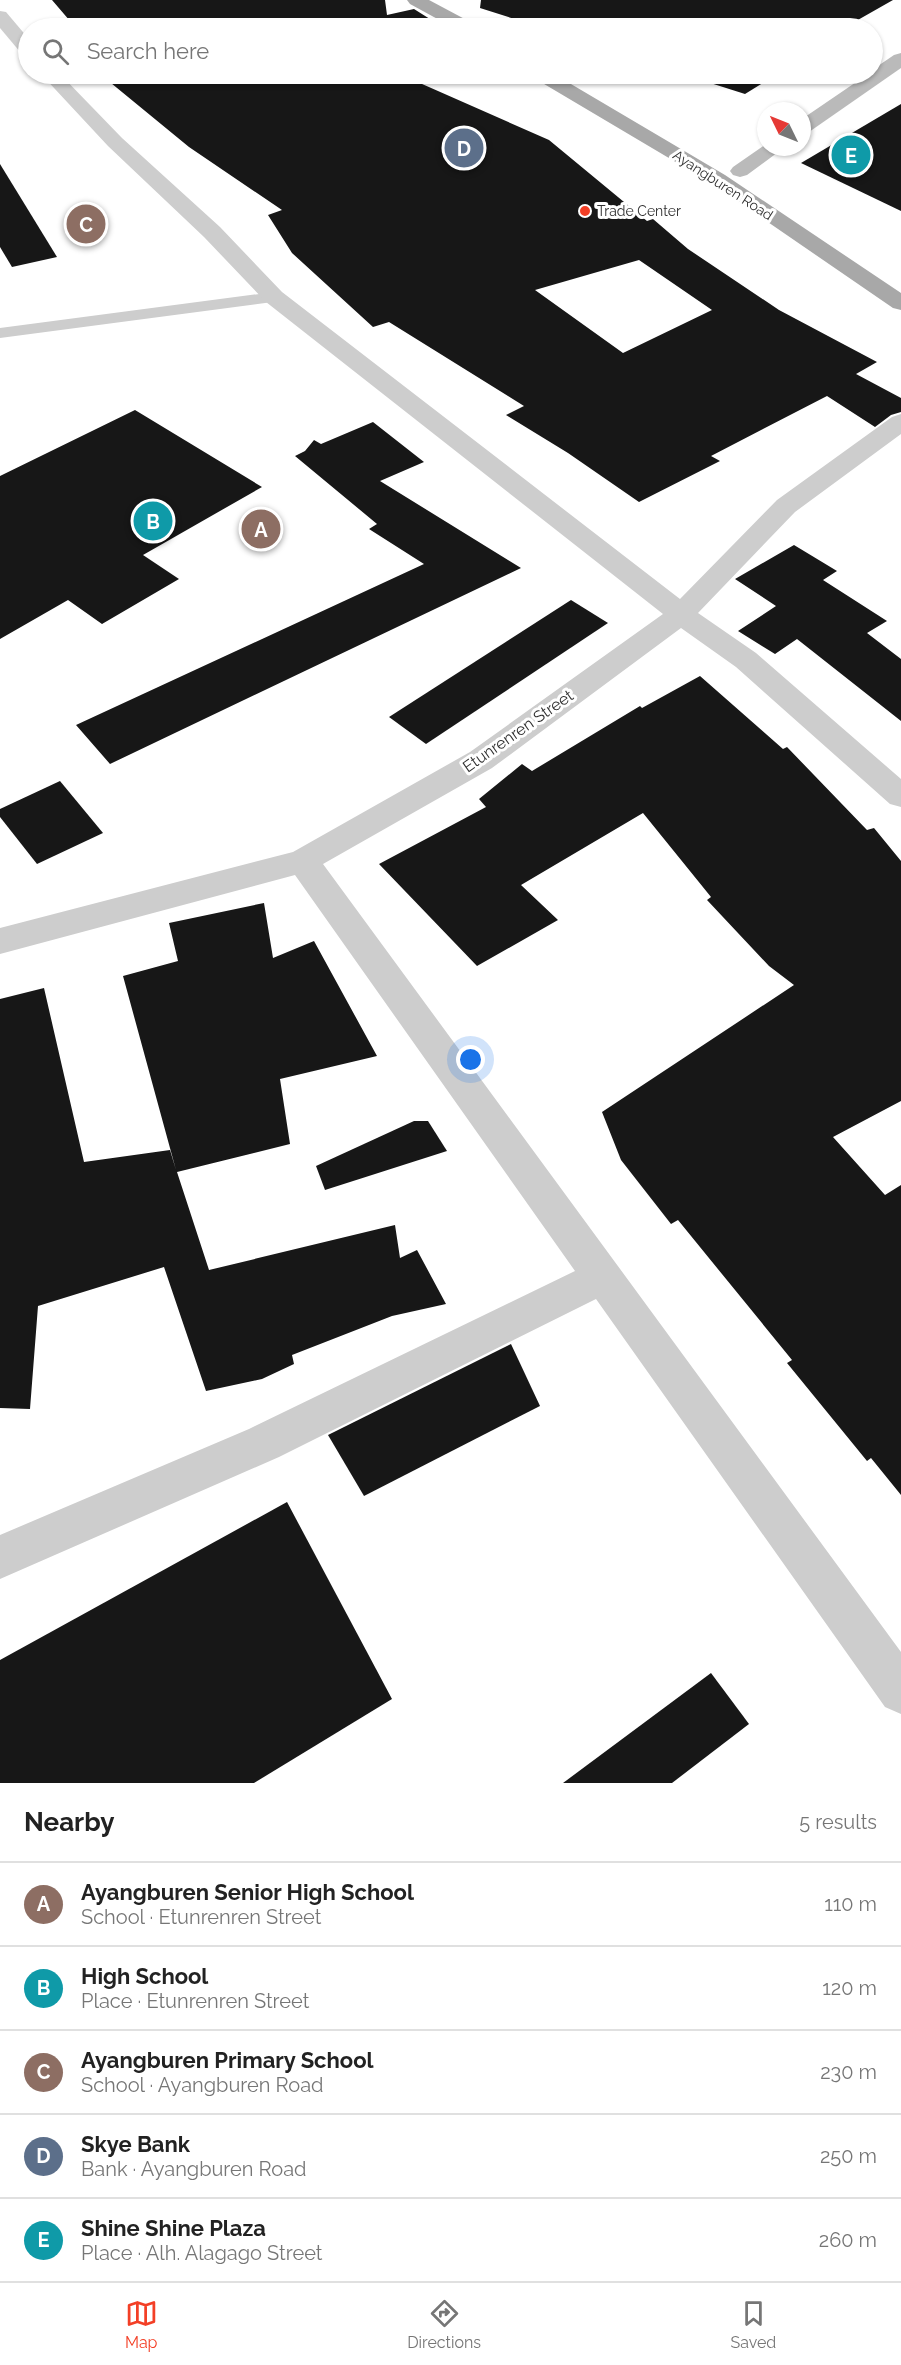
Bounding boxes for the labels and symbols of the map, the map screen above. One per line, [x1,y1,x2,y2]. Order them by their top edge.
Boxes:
north arrow [757,102,811,156]
pin: D [444,126,484,170]
pin: E [832,132,870,178]
street label: Ayangburen Road [670,147,776,223]
pin: C [66,202,106,246]
place label: Trade Center [597,203,681,219]
marker: Trade Center [578,204,592,218]
pin: B [134,498,172,544]
pin: A [242,506,280,552]
street label: Etunrenren Street [459,685,577,776]
your location [456,1045,485,1074]

